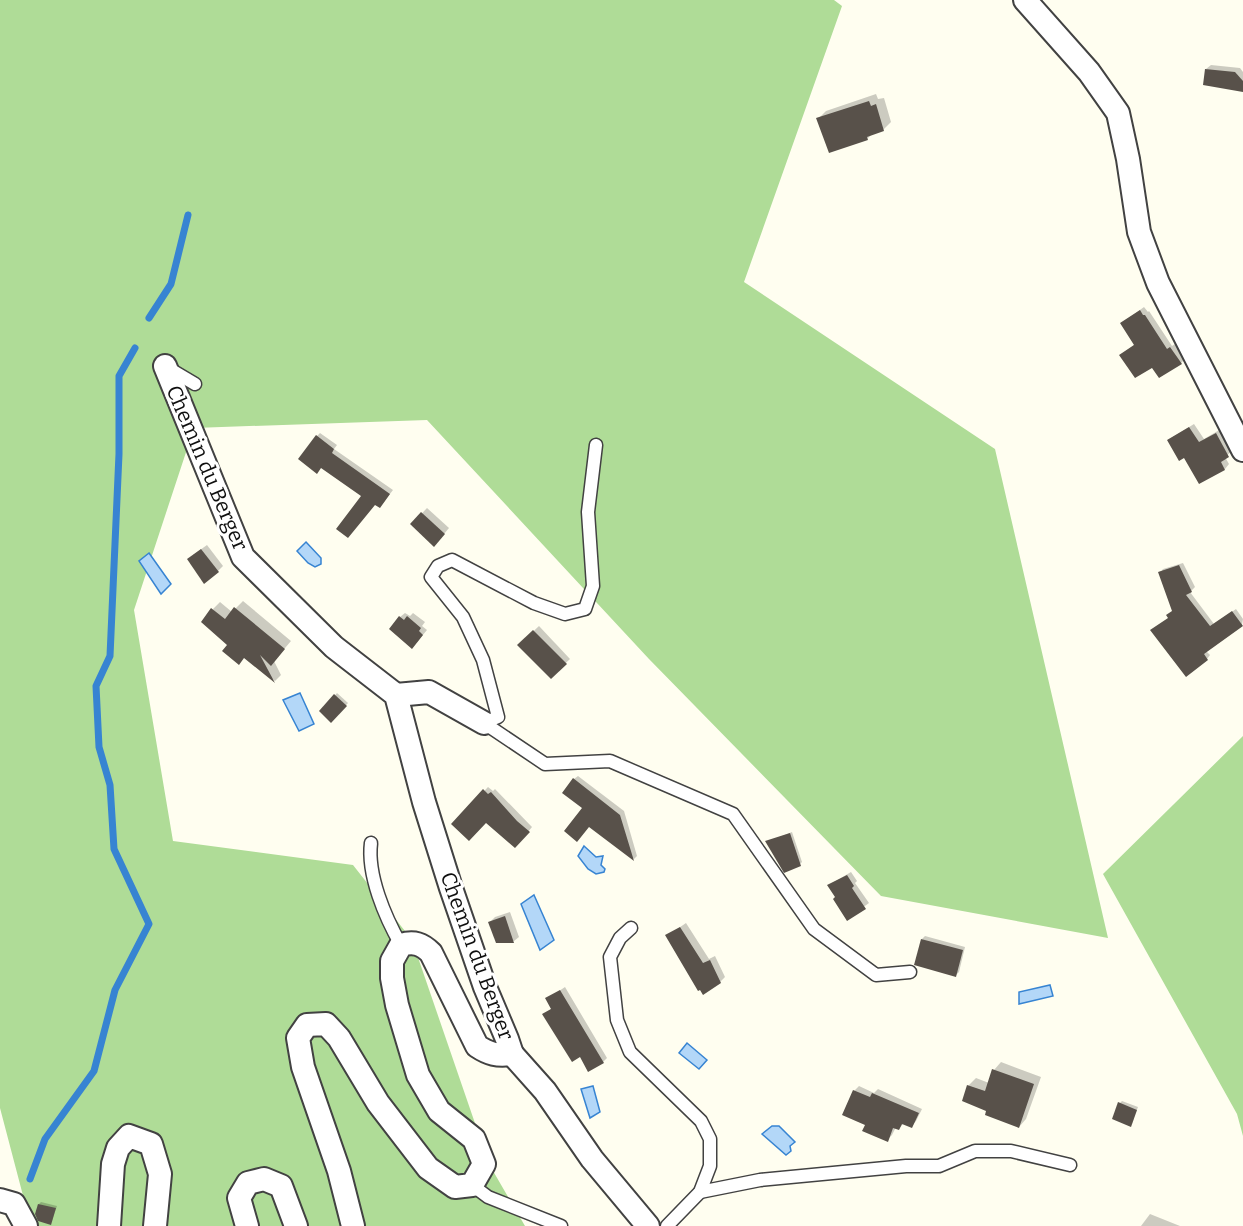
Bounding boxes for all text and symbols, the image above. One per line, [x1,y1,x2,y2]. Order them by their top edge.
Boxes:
street label: Chemin du Berger [160,382,254,554]
street label: Chemin du Berger [435,868,519,1044]

